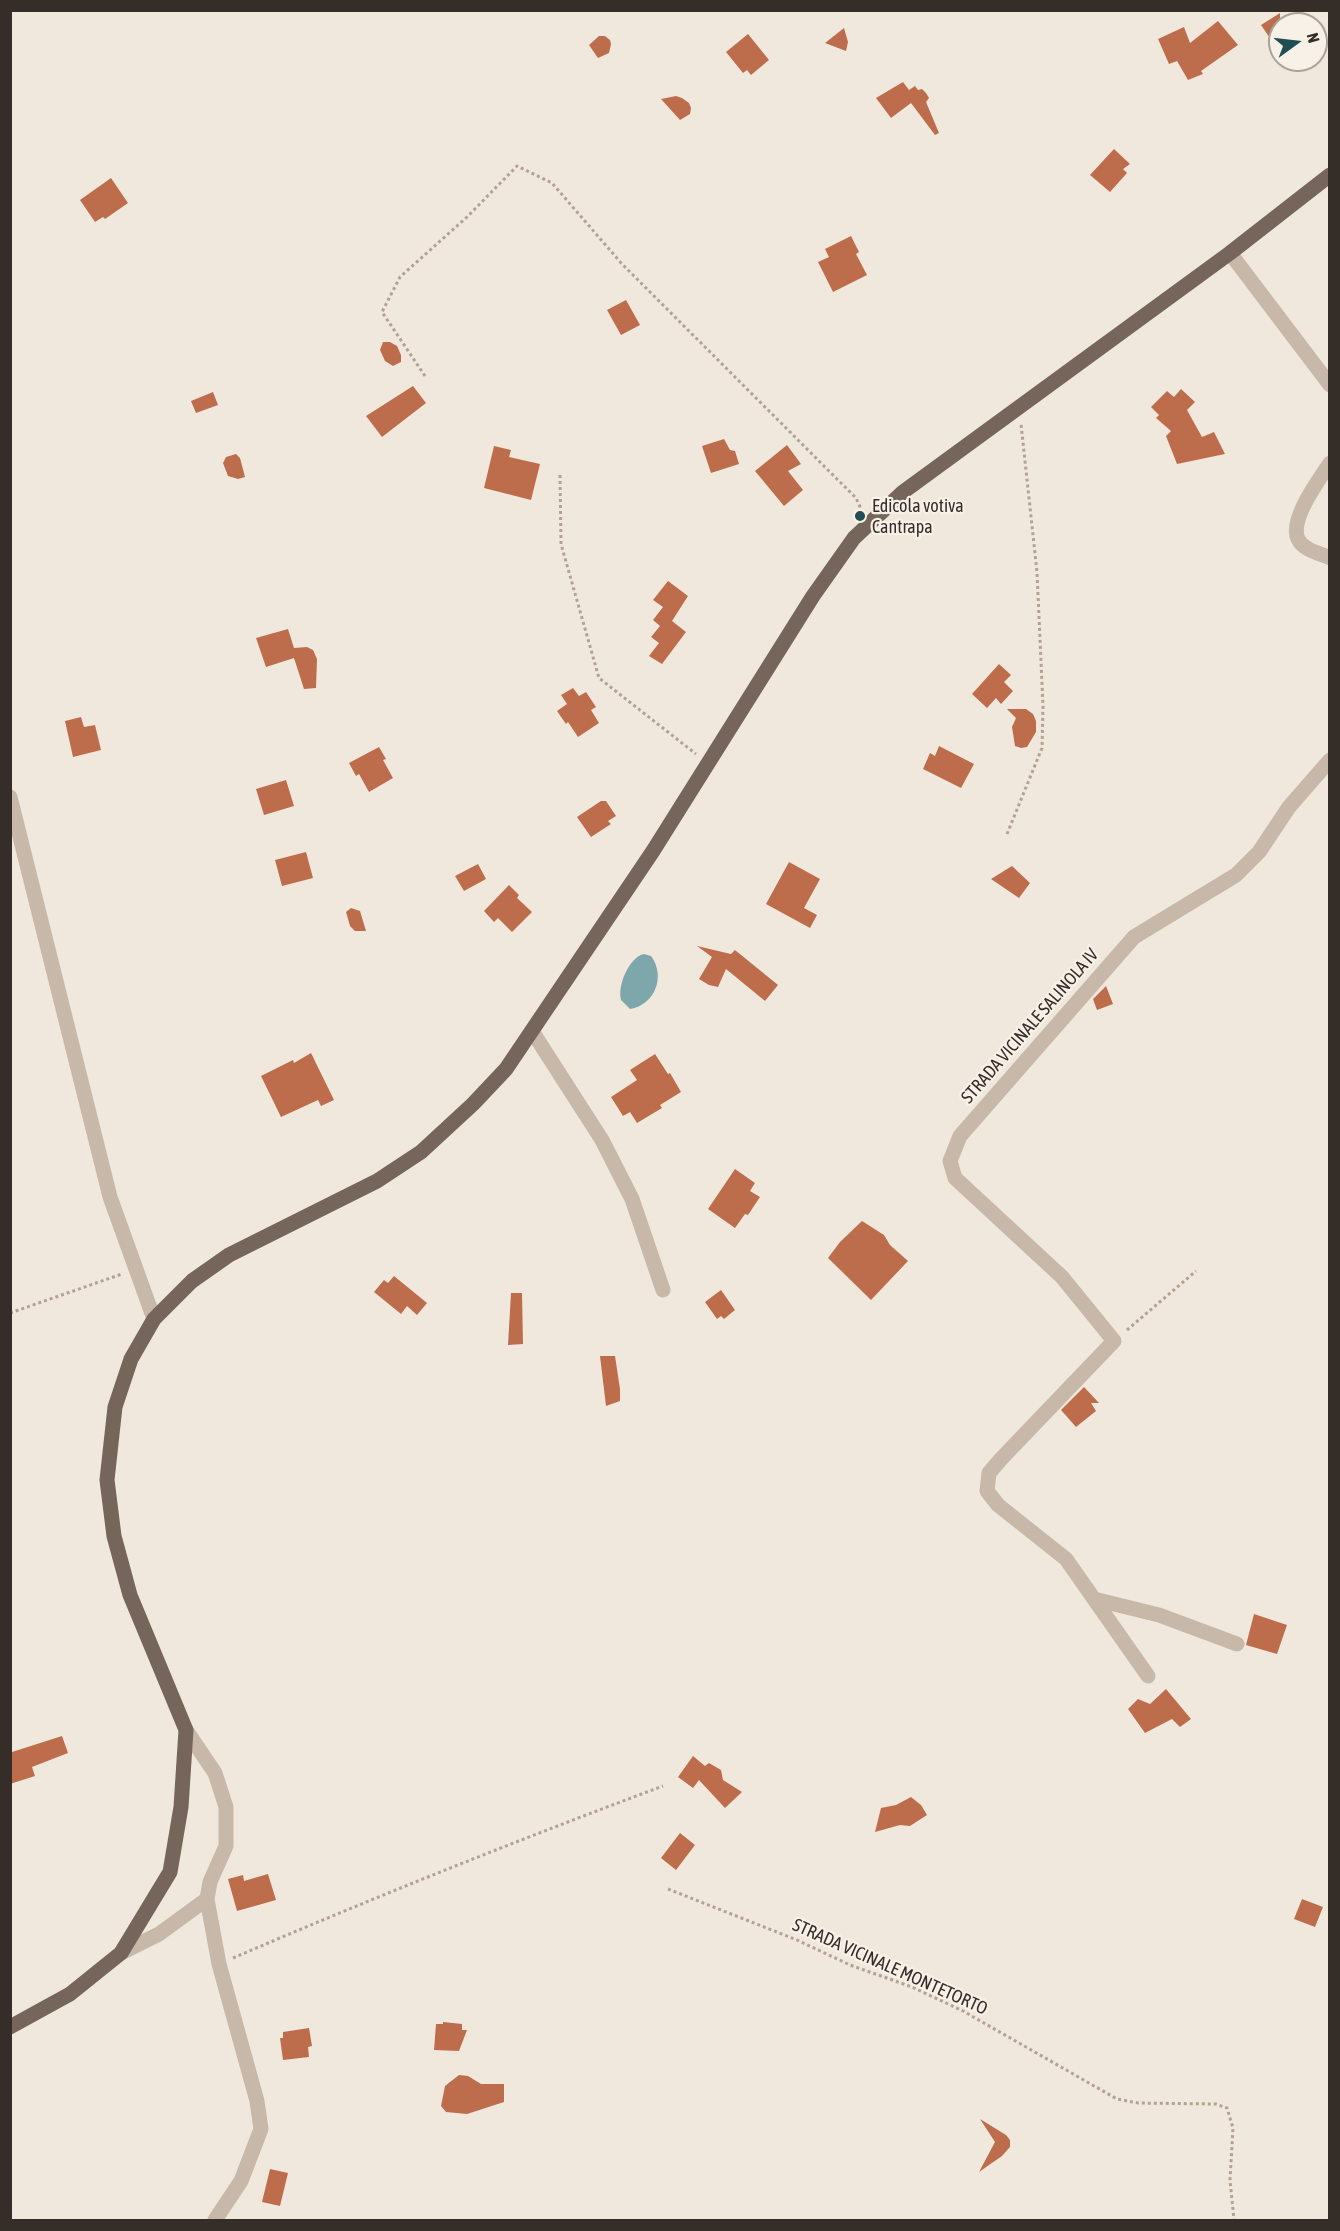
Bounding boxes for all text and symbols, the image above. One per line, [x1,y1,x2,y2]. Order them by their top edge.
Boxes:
north arrow [1268,12,1328,72]
text: N [1304,31,1323,45]
place label: Edicola votiva Cantrapa [872,495,964,538]
marker: Edicola votiva Cantrapa [853,509,867,523]
street label: STRADA VICINALE SALINOLA IV [957,944,1103,1108]
street label: STRADA VICINALE MONTETORTO [789,1914,991,2020]

